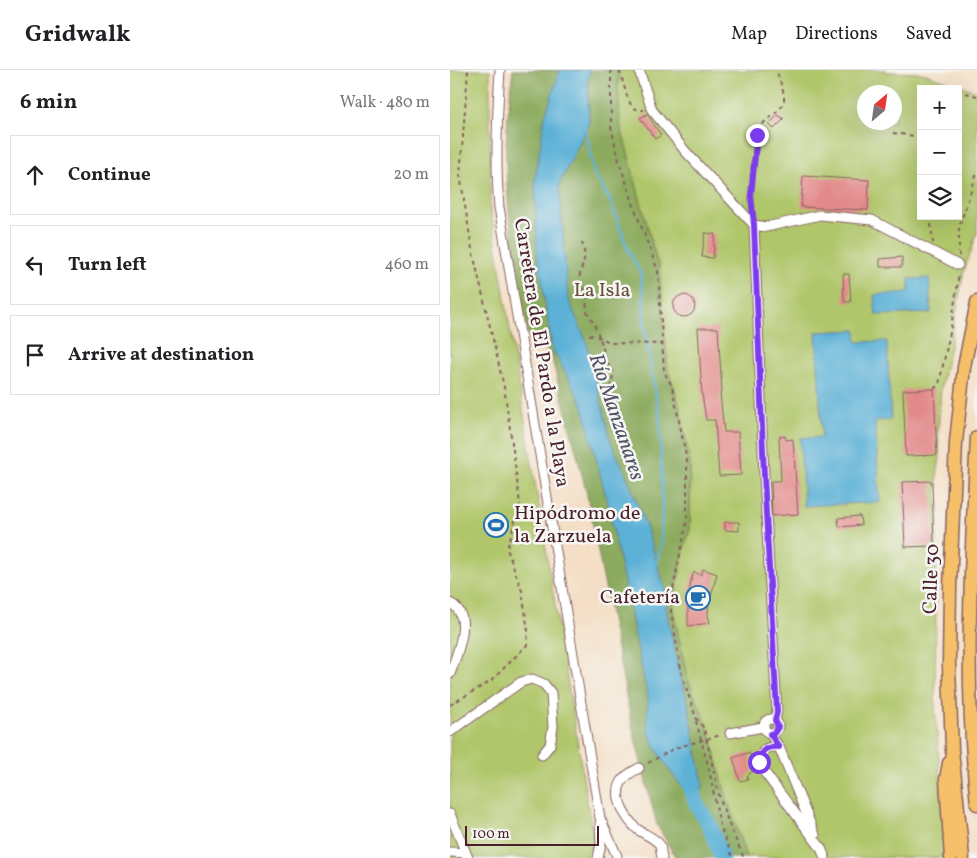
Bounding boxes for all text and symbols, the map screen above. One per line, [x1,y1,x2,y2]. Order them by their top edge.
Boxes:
text: Gridwalk [25,18,131,52]
text: Map [731,22,767,47]
text: Directions [795,22,878,47]
text: Saved [906,22,952,47]
north arrow [857,85,902,130]
map controls [917,85,962,220]
button: + [917,85,962,130]
text: 6 min [20,88,77,117]
text: Walk · 480 m [340,92,430,114]
route end [746,124,769,147]
button: − [917,130,962,175]
icon: ahead [21,161,49,189]
text: Continue [68,162,151,188]
text: 20 m [394,164,429,186]
button: layers [917,175,962,220]
street label: Carretera de El Pardo a la Playa [506,216,576,490]
icon: left [21,251,49,279]
text: Turn left [68,252,147,278]
text: 460 m [385,254,429,276]
park label: La Isla [574,277,630,305]
icon: arrive [21,341,49,369]
text: Arrive at destination [68,342,254,368]
water label: Río Manzanares [581,350,651,485]
place label: Hipódromo de la Zarzuela [514,500,641,551]
sports icon: Hipódromo de la Zarzuela [483,512,509,538]
street label: Calle 30 [917,543,947,615]
place label: Cafetería [600,584,680,612]
cafe icon: Cafetería [685,585,711,611]
route start [748,751,771,774]
scale bar [465,823,599,846]
text: 100 m [472,825,510,844]

